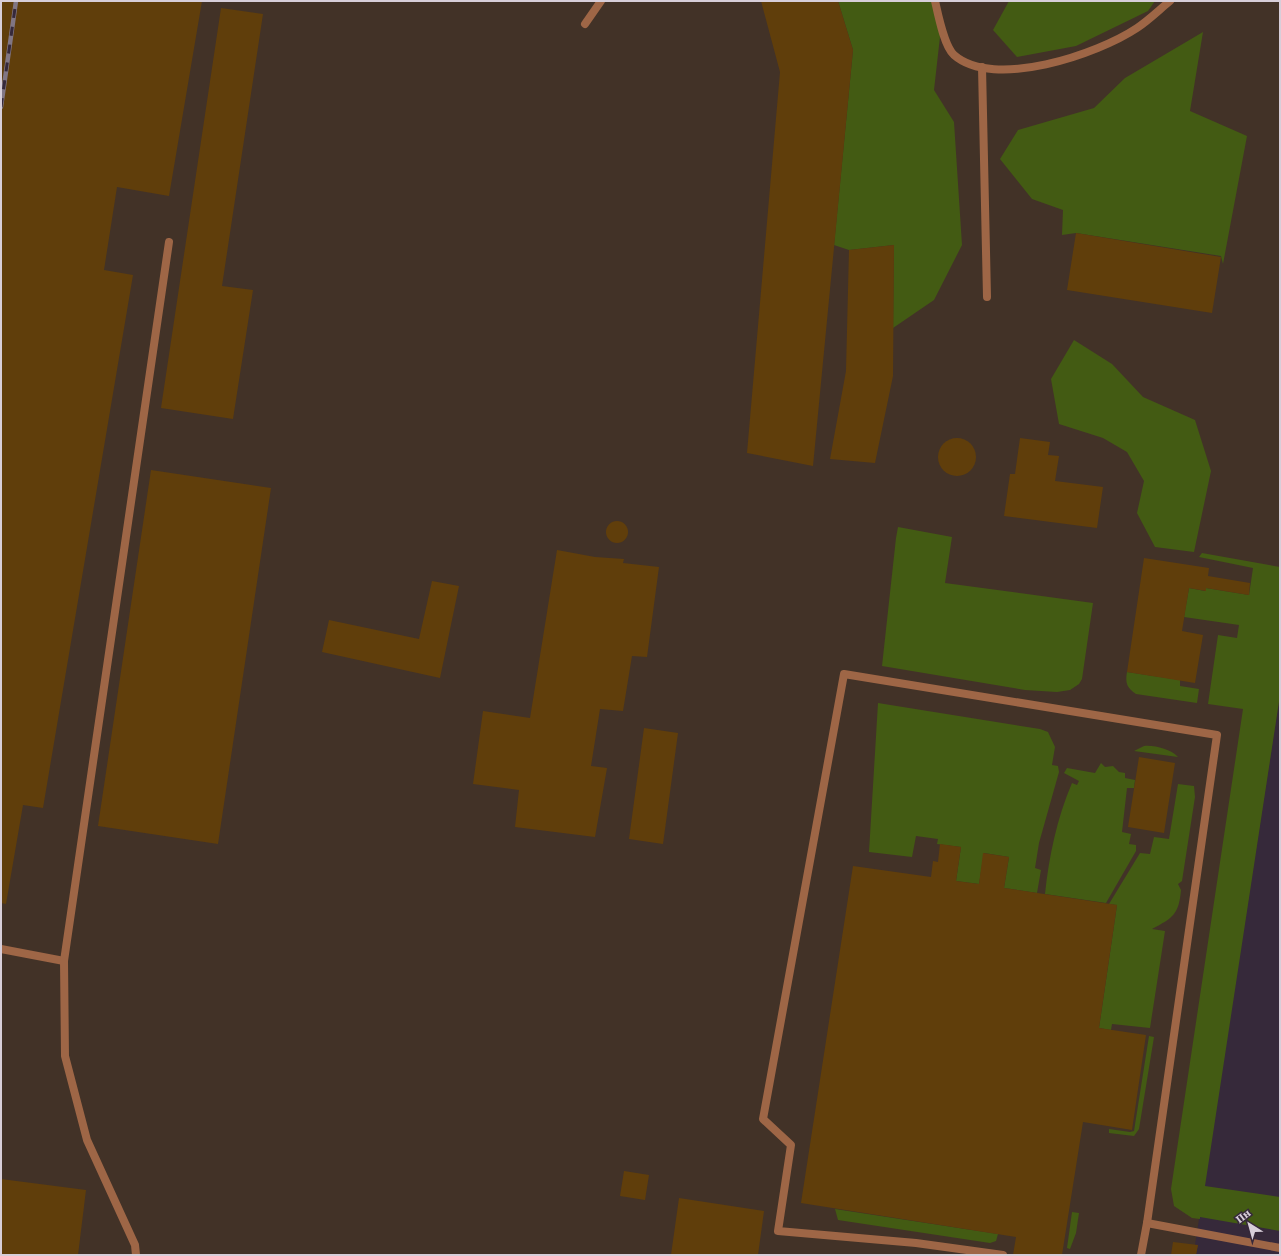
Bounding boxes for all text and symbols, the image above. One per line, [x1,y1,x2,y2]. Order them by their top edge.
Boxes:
north arrow [1229,1204,1269,1244]
text: Пн [1233,1206,1254,1227]

